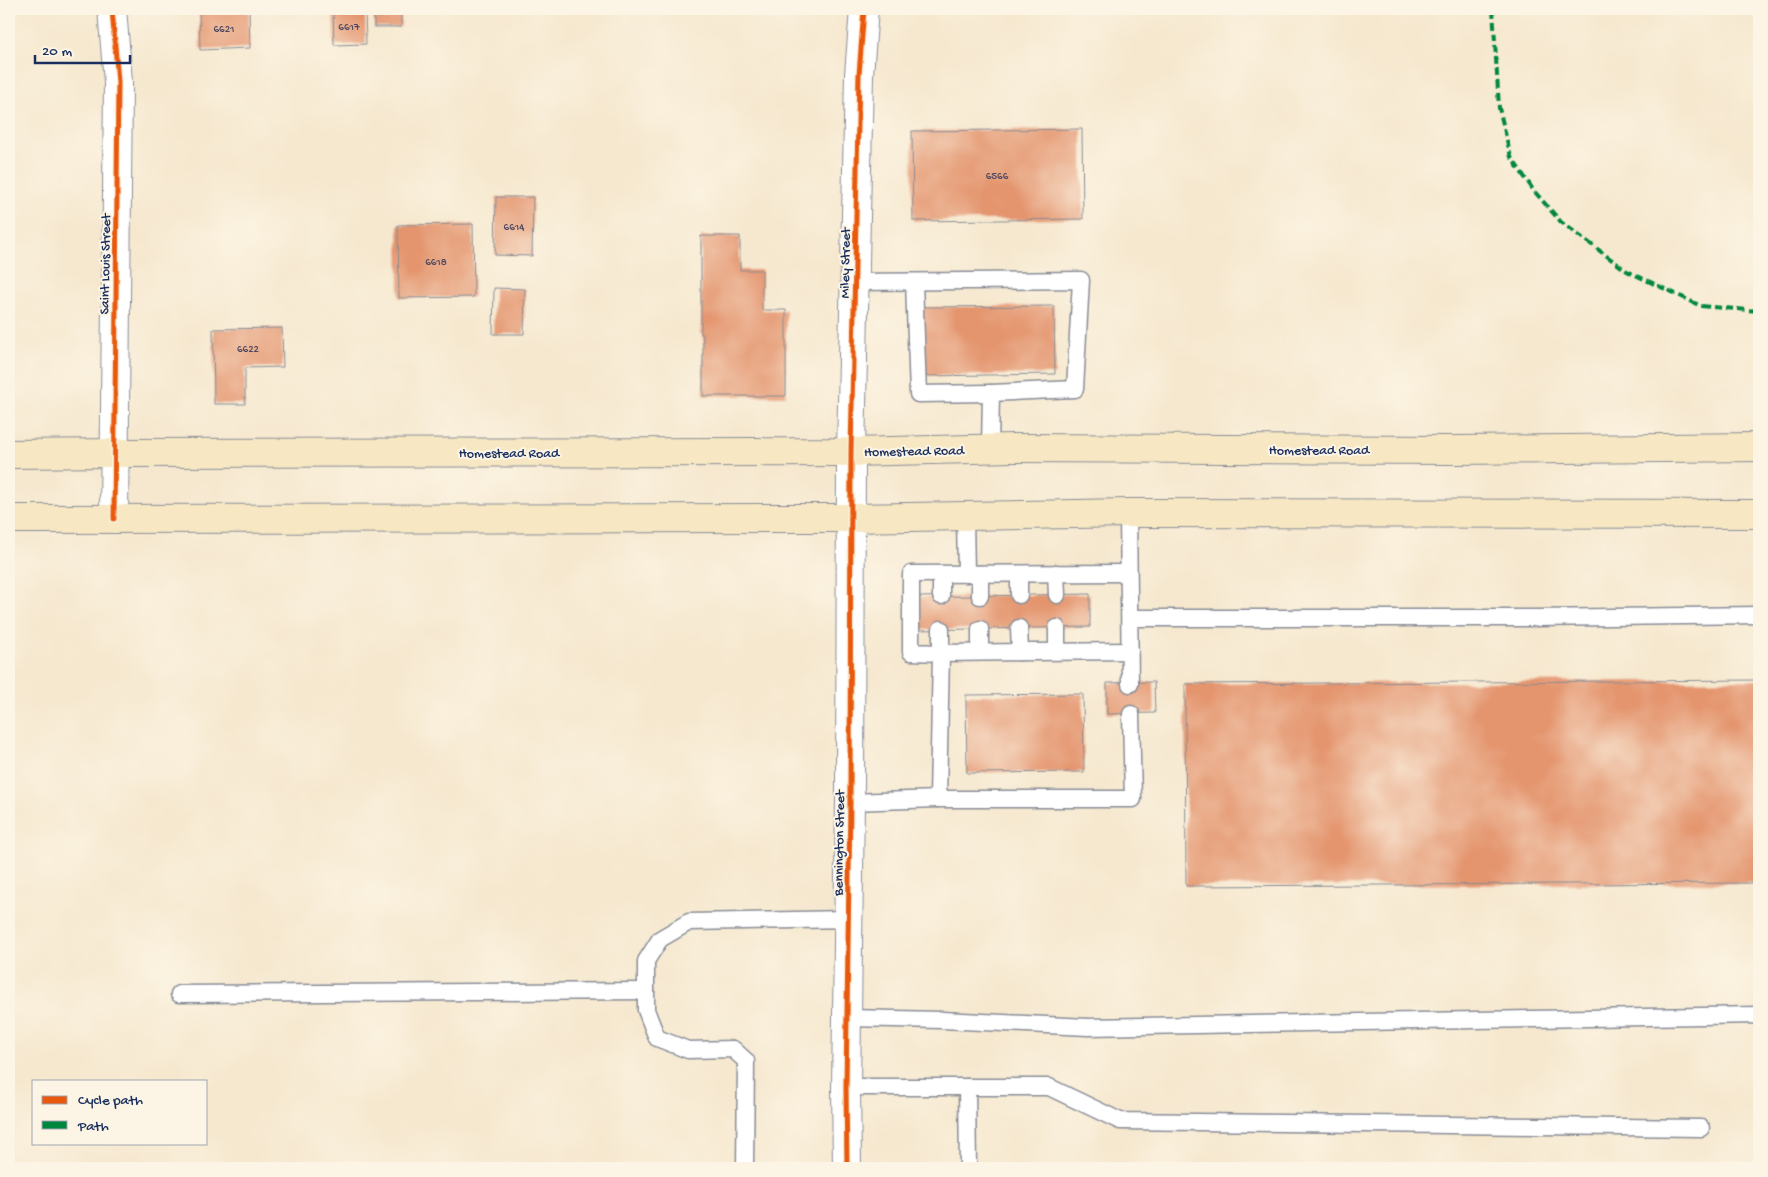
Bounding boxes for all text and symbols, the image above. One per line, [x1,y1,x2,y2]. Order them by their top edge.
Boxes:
house number: 6617 [338,22,360,34]
house number: 6621 [214,24,235,36]
scale bar [35,32,130,64]
text: 20 m [42,43,72,61]
house number: 6566 [986,171,1009,183]
street label: Saint Louis Street [97,212,116,315]
house number: 6614 [504,222,525,234]
street label: Miley Street [837,226,856,298]
house number: 6618 [425,257,447,269]
house number: 6622 [237,344,260,356]
street label: Homestead Road [864,443,966,462]
street label: Homestead Road [1269,443,1371,460]
street label: Homestead Road [459,446,561,463]
street label: Bennington Street [831,789,850,897]
legend [32,1080,208,1144]
text: Cycle path [78,1092,143,1110]
text: Path [77,1118,109,1136]

